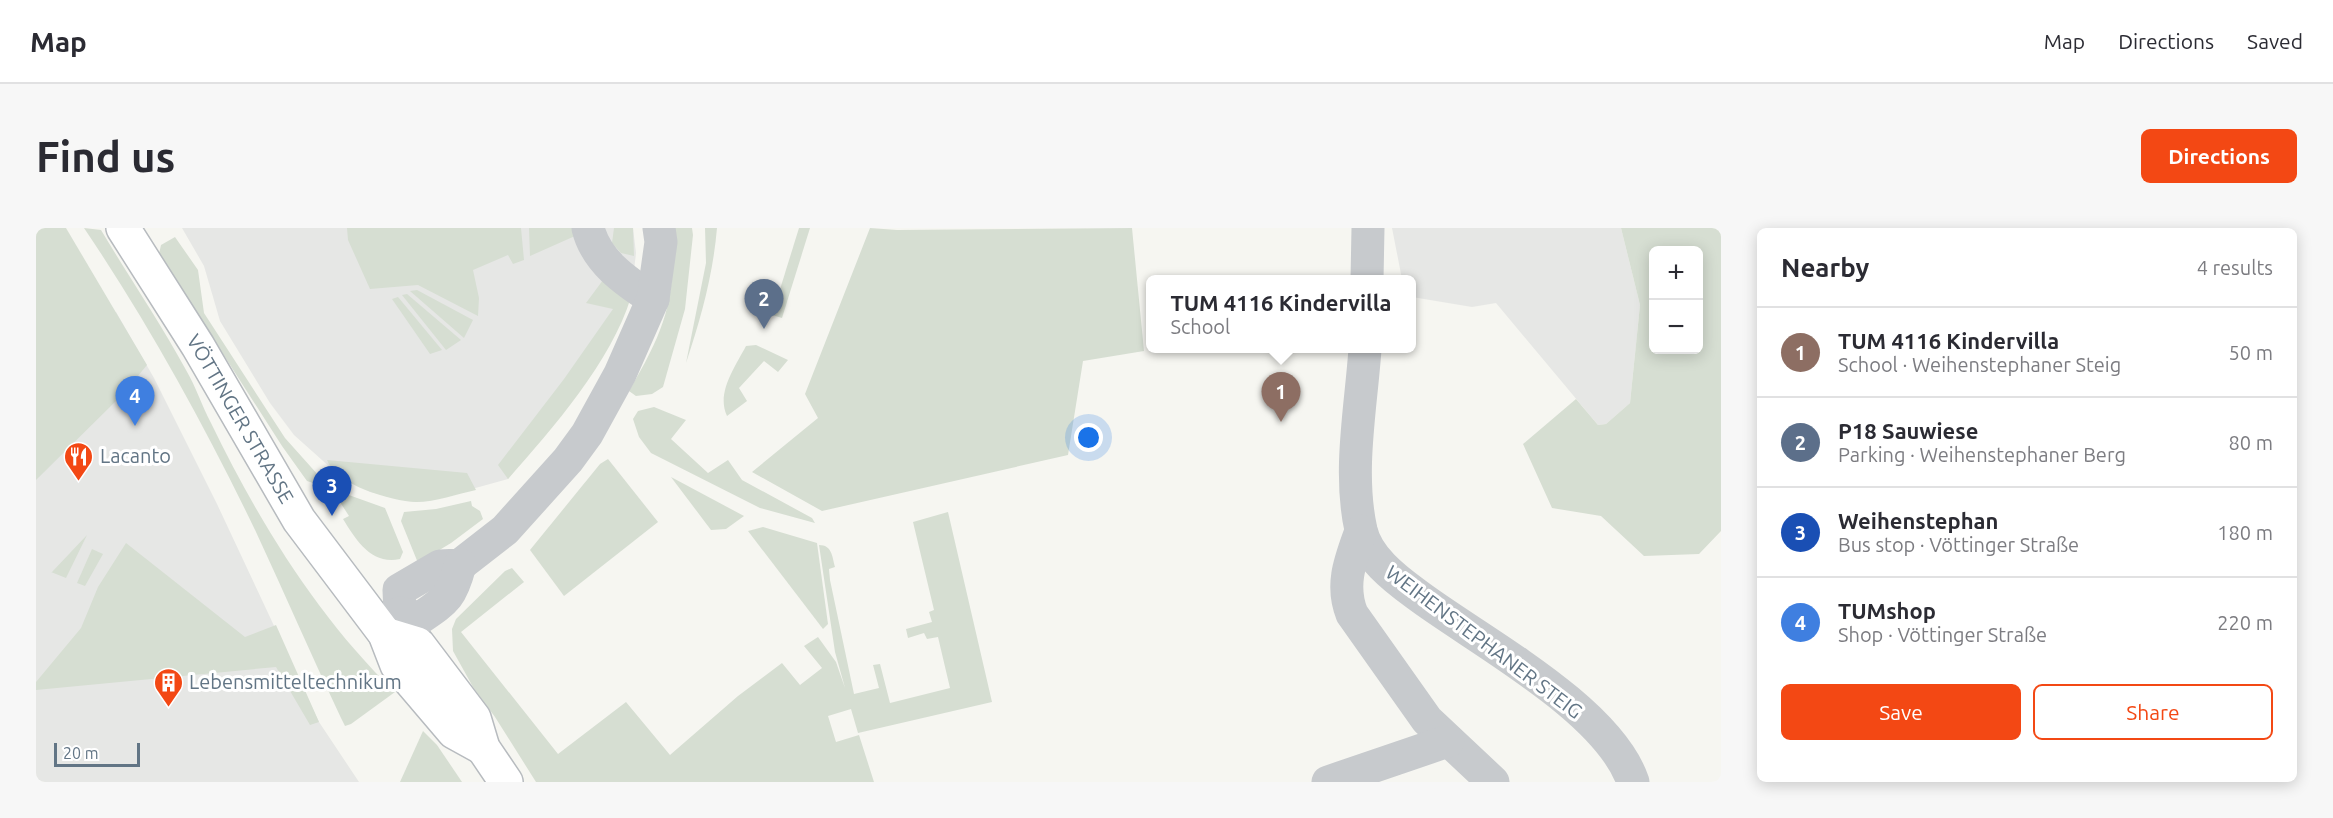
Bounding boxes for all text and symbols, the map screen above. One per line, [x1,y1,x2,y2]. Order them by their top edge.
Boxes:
text: Map [30,26,87,57]
text: Map [2044,29,2085,53]
text: Directions [2118,29,2214,53]
text: Saved [2247,29,2303,53]
button: Directions [2141,129,2297,183]
text: Find us [36,133,175,180]
map controls [1649,246,1703,354]
button: + [1649,246,1703,300]
text: Nearby [1781,253,1869,282]
text: 4 results [2197,256,2273,279]
popup [1146,275,1416,353]
pin: 2 [744,279,784,329]
text: TUM 4116 Kindervilla [1170,290,1392,315]
button: − [1649,300,1703,354]
text: School [1170,315,1230,338]
text: TUM 4116 Kindervilla [1838,328,2059,353]
street label: VÖTTINGER STRASSE [182,330,299,507]
text: 1 [1795,341,1806,364]
text: 50 m [2229,341,2273,364]
text: School · Weihenstephaner Steig [1838,353,2121,376]
pin: 1 [1262,372,1300,422]
pin: 4 [116,376,154,426]
text: P18 Sauwiese [1838,418,1978,443]
your location [1074,423,1103,452]
text: 2 [1795,431,1806,454]
text: 80 m [2229,431,2273,454]
restaurant icon: Lacanto [63,440,95,482]
text: Parking · Weihenstephaner Berg [1838,443,2126,466]
place label: Lacanto [100,444,171,467]
pin: 3 [312,466,352,516]
text: Weihenstephan [1838,508,1998,533]
text: 3 [1795,521,1806,544]
text: 180 m [2217,521,2273,544]
text: Bus stop · Vöttinger Straße [1838,533,2079,556]
street label: WEIHENSTEPHANER STEIG [1382,560,1587,723]
text: TUMshop [1838,598,1936,623]
text: 4 [1795,611,1806,634]
text: 220 m [2217,611,2273,634]
text: Shop · Vöttinger Straße [1838,623,2047,646]
building icon: Lebensmitteltechnikum [152,666,184,708]
place label: Lebensmitteltechnikum [189,670,402,693]
button: Save [1781,684,2021,740]
button: Share [2033,684,2273,740]
scale bar [54,740,140,768]
text: 20 m [63,744,99,762]

